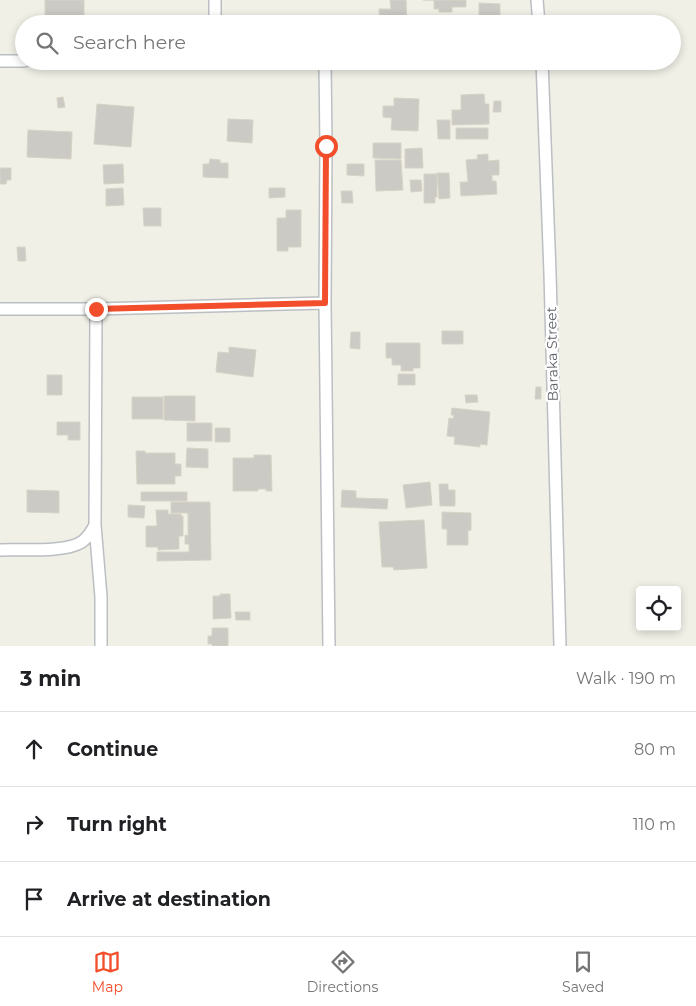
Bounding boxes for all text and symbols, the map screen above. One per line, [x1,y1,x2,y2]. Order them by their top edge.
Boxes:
search box [15,15,681,70]
icon: search [33,29,61,57]
text: Search here [73,31,186,54]
route start [315,135,338,158]
route end [85,298,108,321]
street label: Baraka Street [542,306,562,401]
map controls [636,586,681,631]
button: locate [636,586,681,631]
text: 3 min [20,666,81,691]
text: Walk · 190 m [576,669,676,688]
icon: ahead [20,735,48,763]
text: Continue [67,738,158,761]
text: 80 m [634,740,676,759]
icon: right [20,810,48,838]
text: Turn right [67,813,167,836]
text: 110 m [633,815,676,834]
icon: arrive [20,885,48,913]
text: Arrive at destination [67,888,271,911]
tab: Map [92,948,123,996]
tab: Directions [307,948,378,996]
tab: Saved [562,948,604,996]

